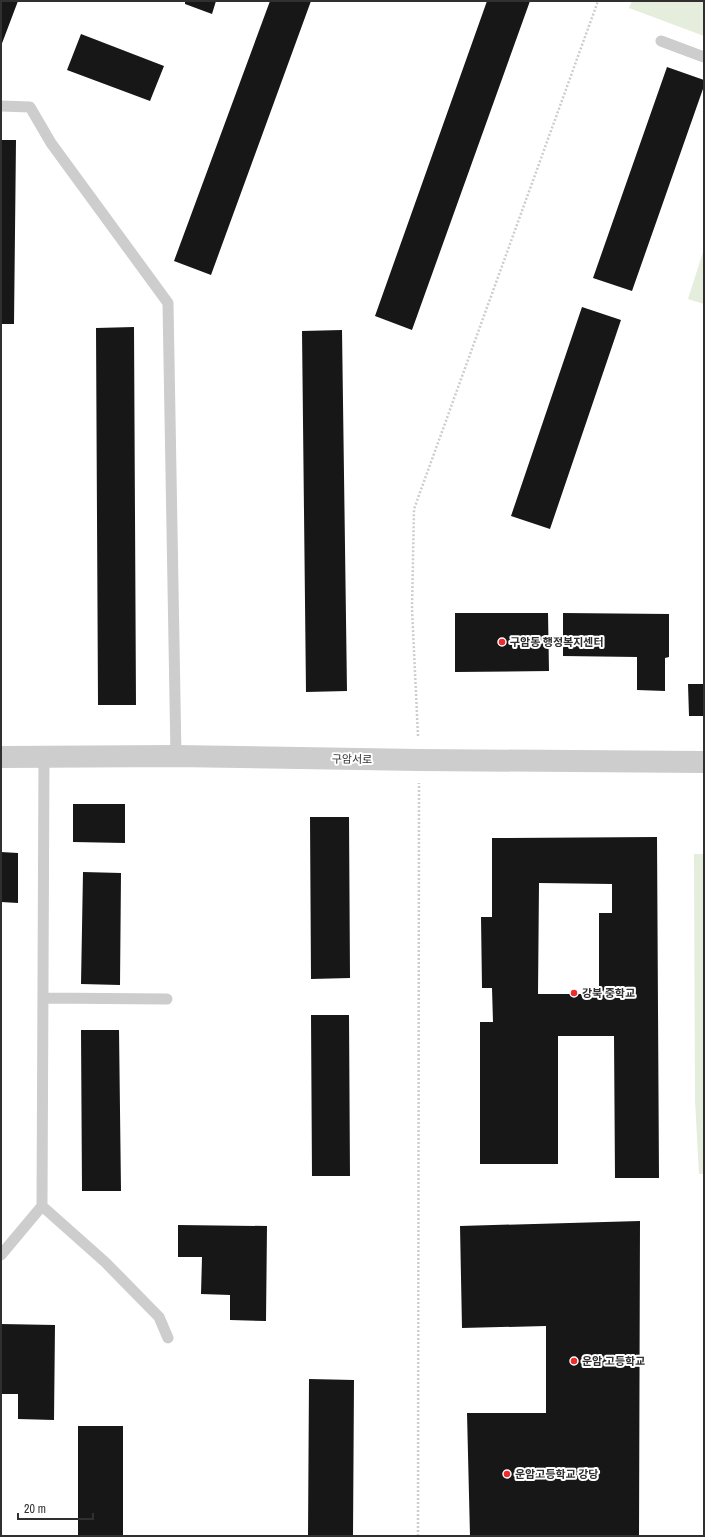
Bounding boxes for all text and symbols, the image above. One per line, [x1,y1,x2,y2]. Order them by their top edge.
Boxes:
place label: 구암동 행정복지센터 [510,635,604,649]
marker: 구암동 행정복지센터 [497,637,507,647]
street label: 구암서로 [332,752,372,766]
place label: 강북 중학교 [582,986,635,1000]
marker: 강북 중학교 [569,988,579,998]
place label: 운암 고등학교 [582,1354,645,1368]
marker: 운암 고등학교 [569,1356,579,1366]
place label: 운암고등학교 강당 [515,1467,598,1481]
marker: 운암고등학교 강당 [502,1469,512,1479]
scale bar [18,1495,93,1521]
text: 20 m [24,1501,46,1517]

